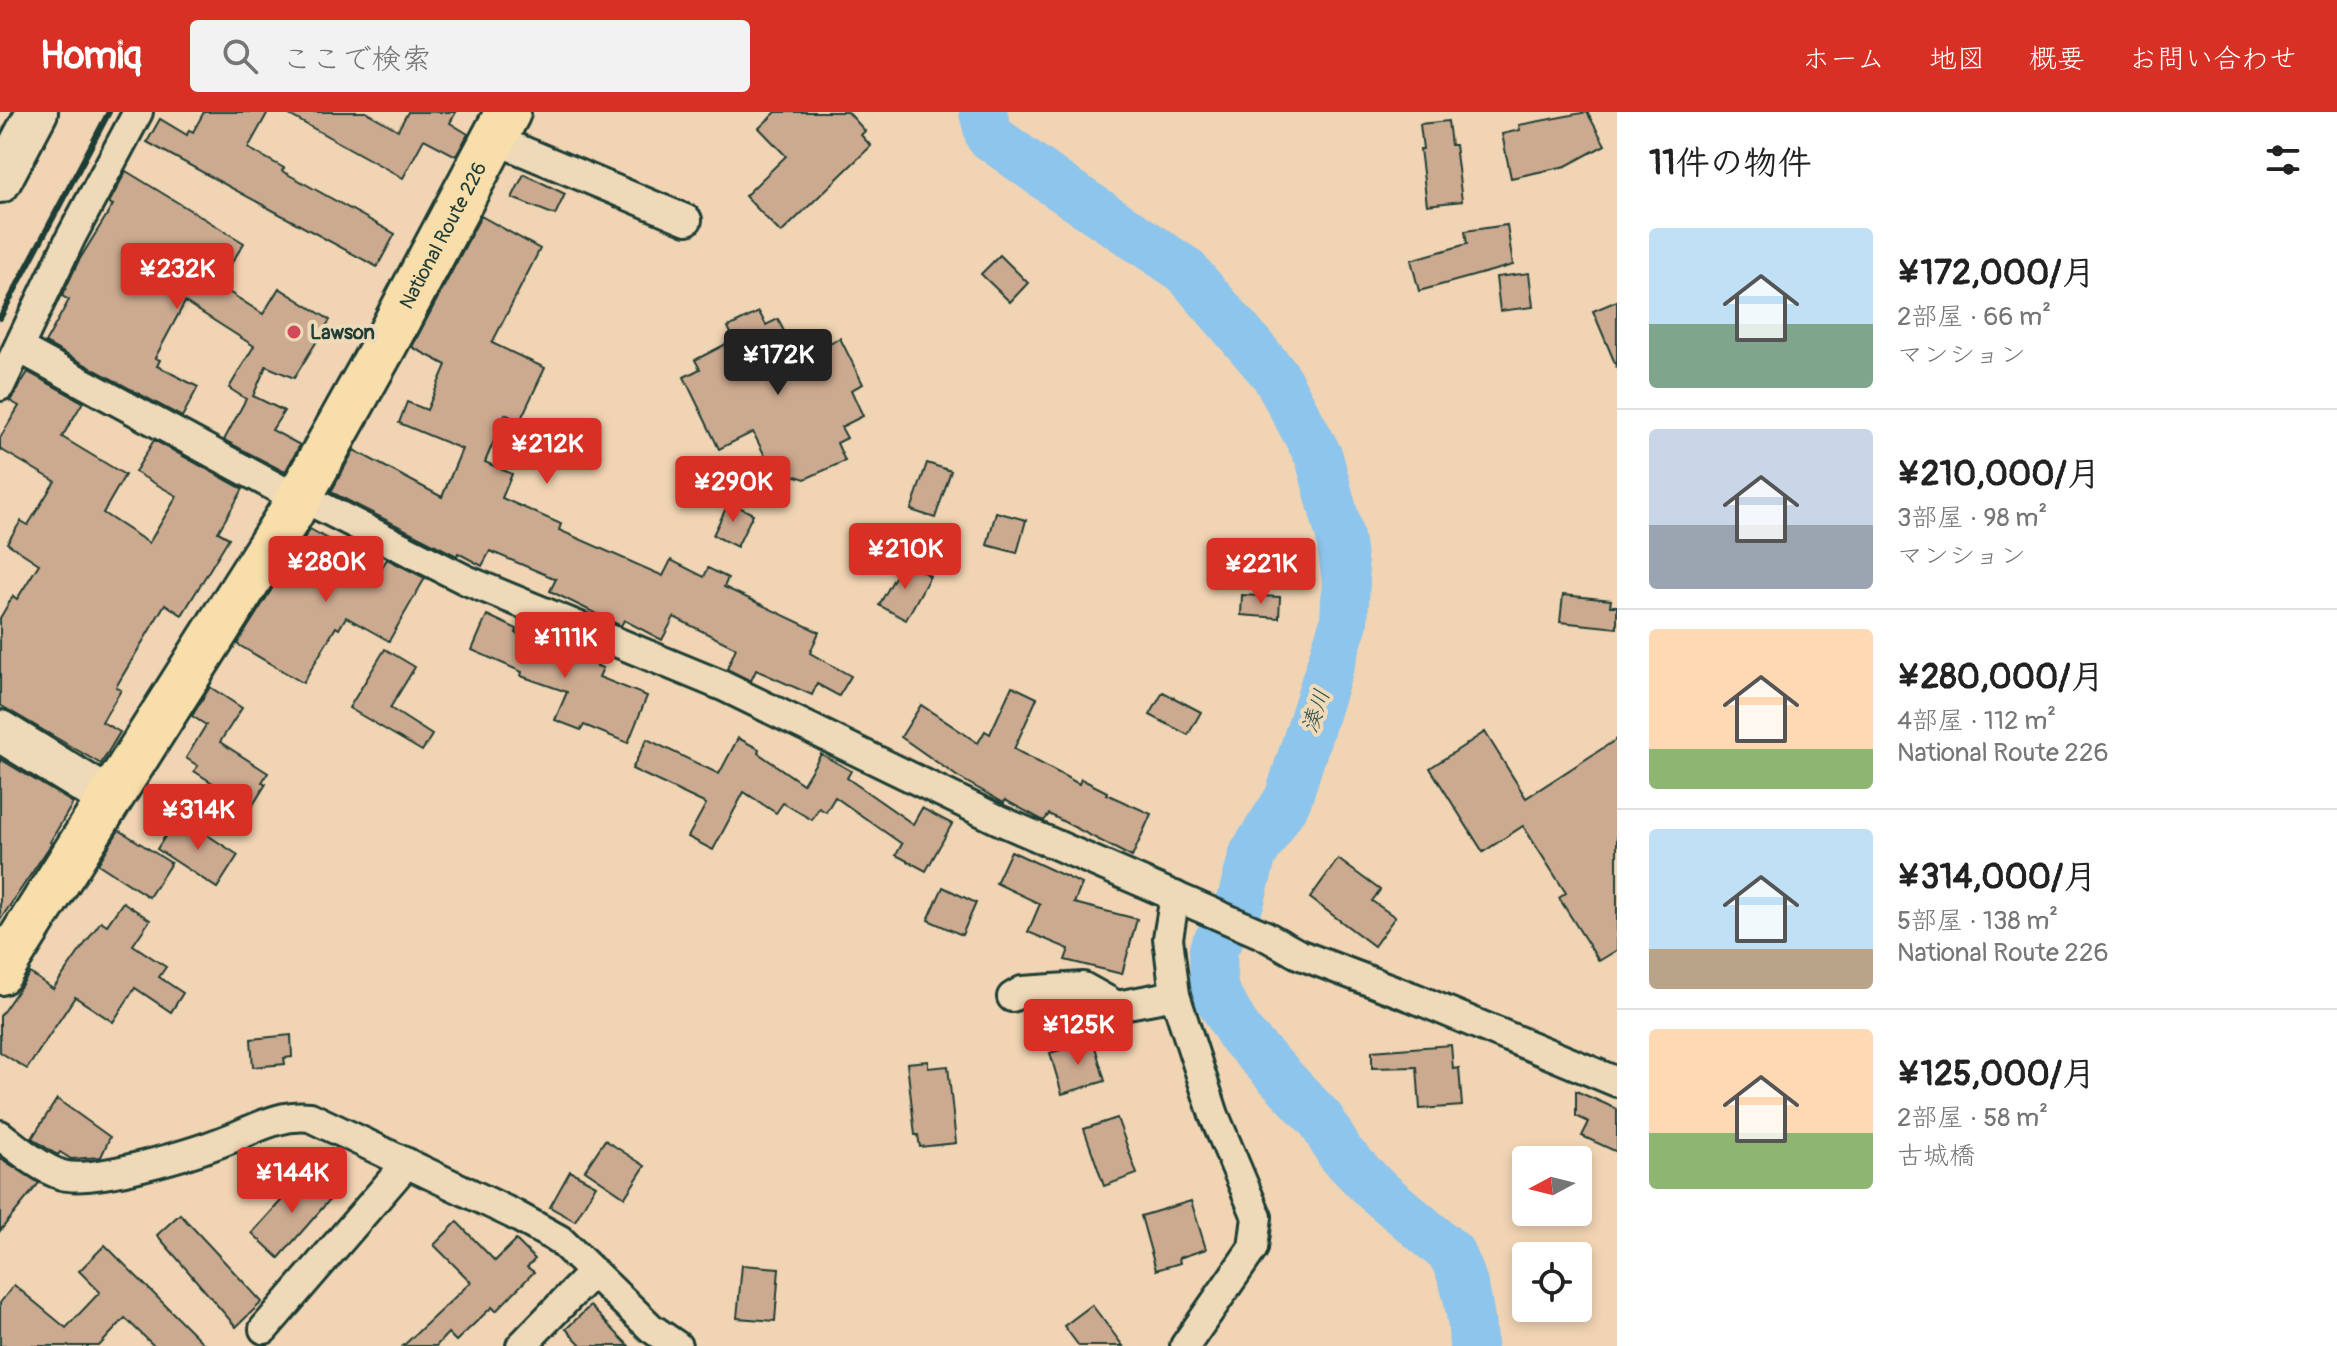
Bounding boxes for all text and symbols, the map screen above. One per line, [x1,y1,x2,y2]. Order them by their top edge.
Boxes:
search box [190,20,750,92]
text: Homiq [40,32,142,80]
icon: search [218,34,262,78]
text: ここで検索 [282,41,432,78]
text: ホーム [1802,42,1885,77]
text: 地図 [1929,42,1985,77]
text: 概要 [2029,42,2085,77]
text: お問い合わせ [2129,42,2297,77]
icon: filters [2261,138,2305,182]
text: 11件の物件 [1649,142,1812,185]
street label: National Route 226 [394,157,492,313]
pin: ¥232K [121,243,233,311]
text: ¥172,000/月 [1897,252,2095,295]
text: ¥232K [139,253,215,285]
icon: home [1713,260,1809,356]
text: 2部屋 · 66 m² [1897,301,2051,333]
place label: Lawson [310,320,375,345]
marker: Lawson [285,323,303,341]
pin: ¥172K [722,329,834,397]
text: ¥172K [742,339,814,371]
text: マンション [1897,339,2026,371]
pin: ¥212K [491,418,603,486]
text: ¥212K [511,428,583,460]
text: ¥210,000/月 [1897,453,2101,496]
pin: ¥290K [677,456,789,524]
icon: home [1713,461,1809,557]
text: ¥290K [693,466,773,498]
text: 3部屋 · 98 m² [1897,502,2047,534]
pin: ¥210K [849,523,961,591]
text: ¥210K [867,533,943,565]
pin: ¥280K [270,536,382,604]
pin: ¥221K [1205,538,1317,606]
text: マンション [1897,540,2026,572]
text: ¥280K [286,546,366,578]
text: ¥221K [1225,548,1297,580]
pin: ¥111K [509,612,621,680]
text: ¥111K [533,622,597,654]
text: ¥280,000/月 [1897,656,2104,699]
icon: home [1713,661,1809,757]
water label: 湊川 [1296,686,1336,736]
text: 4部屋 · 112 m² [1897,705,2056,737]
text: National Route 226 [1897,737,2109,769]
pin: ¥314K [142,784,254,852]
text: ¥314K [161,794,235,826]
text: ¥314,000/月 [1897,856,2097,899]
icon: home [1713,861,1809,957]
text: 5部屋 · 138 m² [1897,905,2058,937]
text: National Route 226 [1897,937,2109,969]
pin: ¥125K [1022,999,1134,1067]
text: ¥125K [1042,1009,1114,1041]
text: ¥125,000/月 [1897,1053,2096,1096]
icon: home [1713,1061,1809,1157]
text: 2部屋 · 58 m² [1897,1102,2048,1134]
text: 古城橋 [1897,1140,1975,1172]
north arrow [1512,1146,1592,1226]
map controls [1512,1146,1592,1322]
pin: ¥144K [236,1147,348,1215]
text: ¥144K [255,1157,329,1189]
button: locate [1512,1242,1592,1322]

